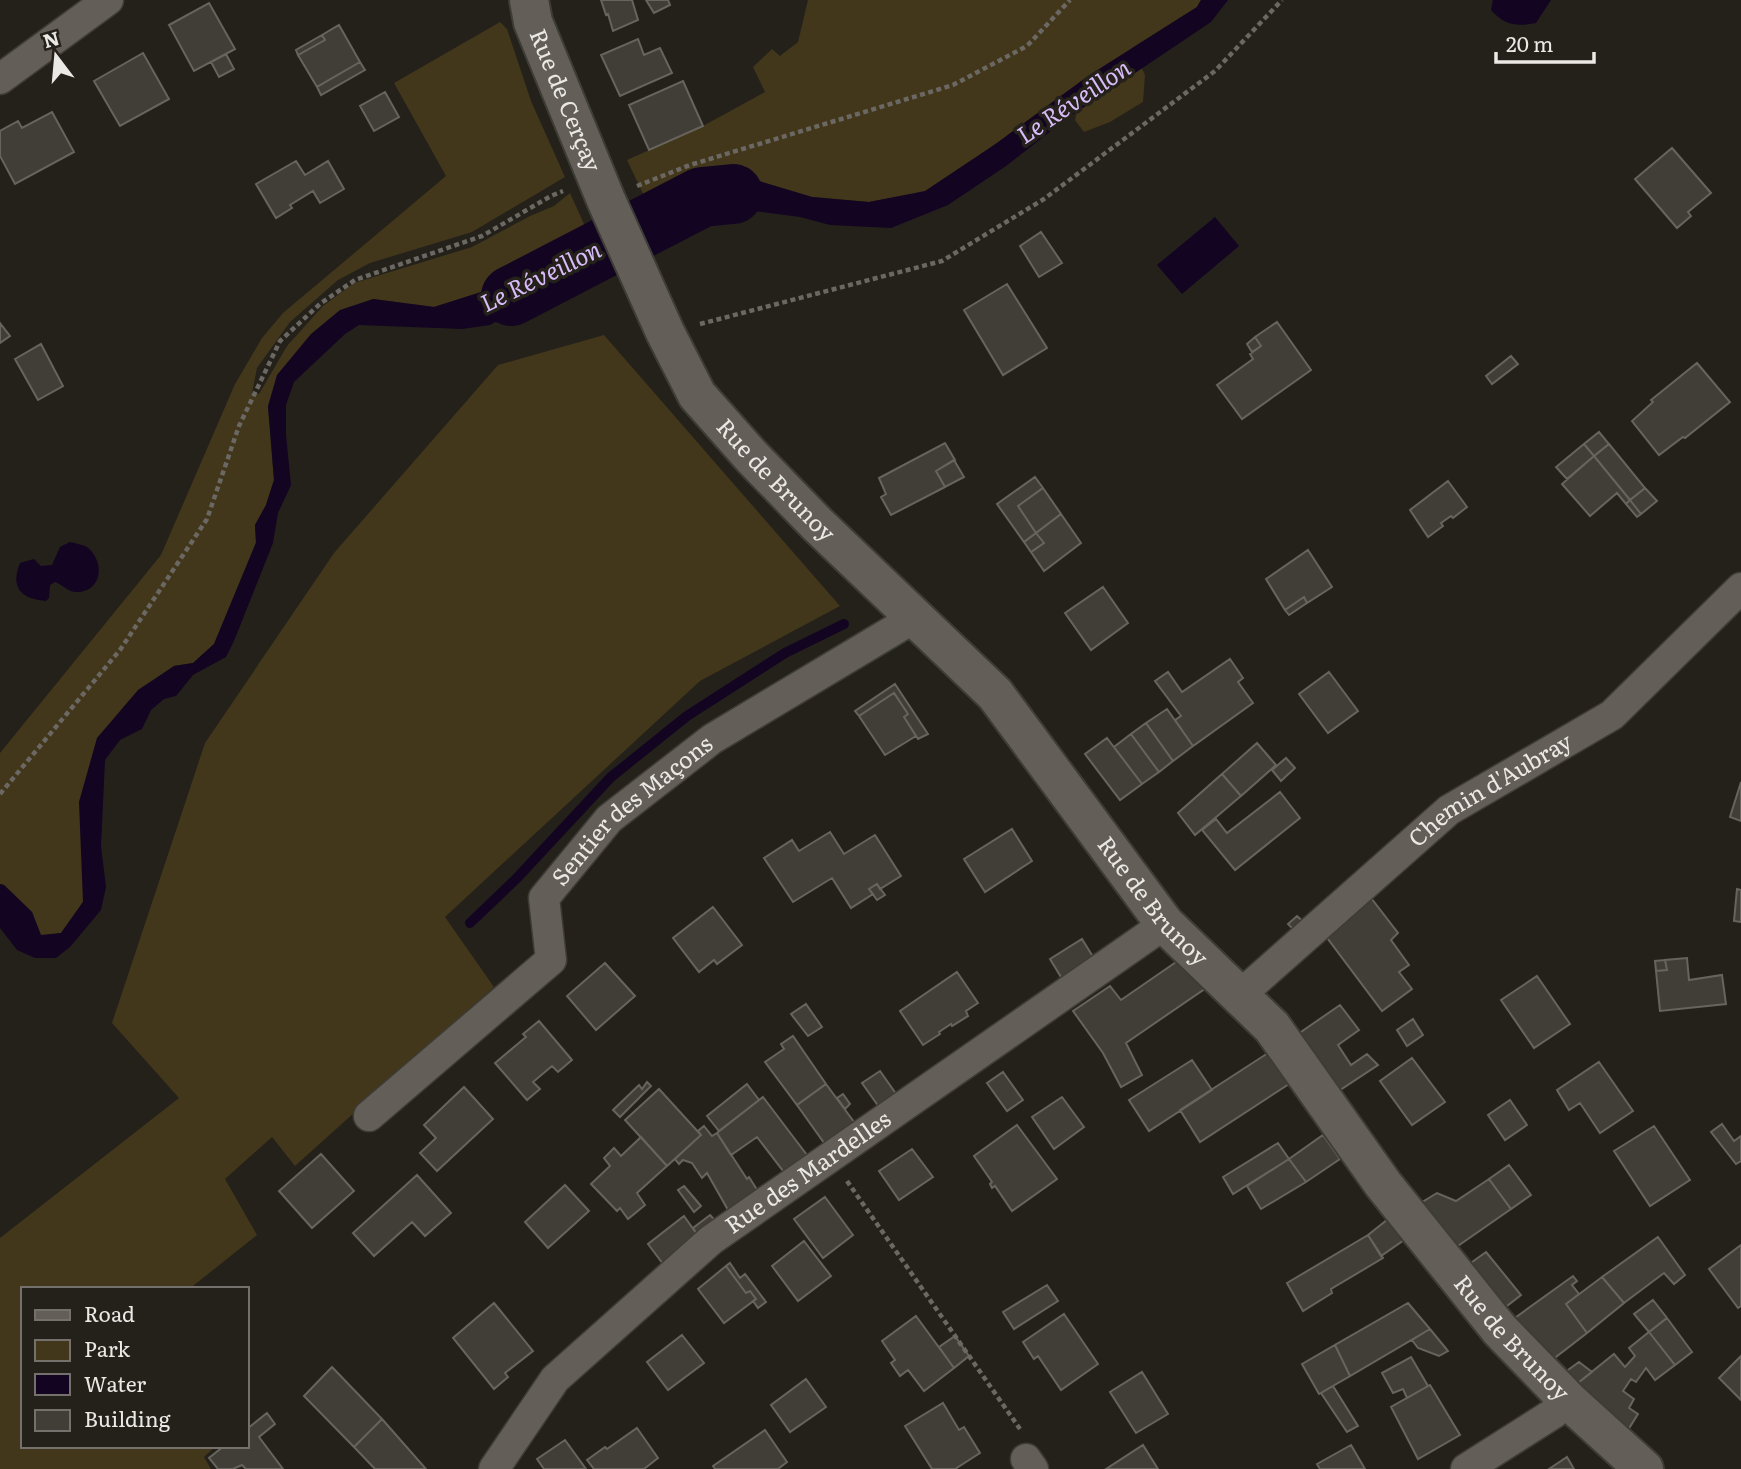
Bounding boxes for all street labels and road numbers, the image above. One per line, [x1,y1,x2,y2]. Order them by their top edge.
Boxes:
street label: Rue de Cerçay [522,23,612,177]
street label: Rue de Brunoy [710,410,845,549]
street label: Chemin d'Aubray [1400,723,1578,854]
street label: Sentier des Maçons [542,726,719,892]
street label: Rue de Brunoy [1091,828,1218,973]
street label: Rue des Mardelles [717,1101,897,1241]
street label: Rue de Brunoy [1447,1267,1579,1408]

